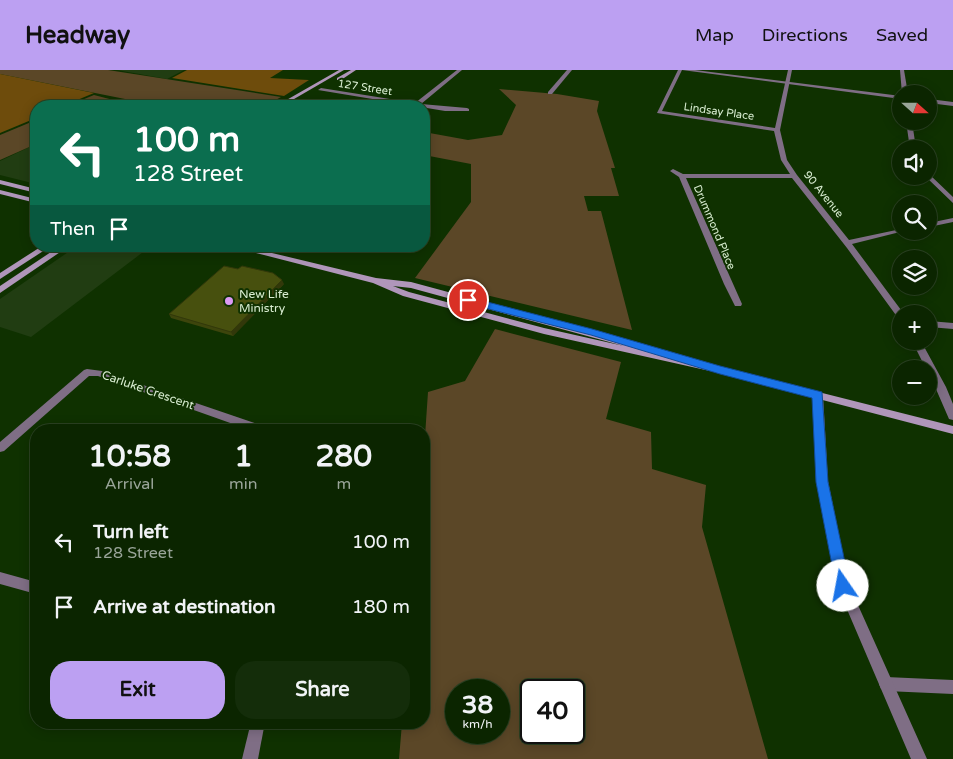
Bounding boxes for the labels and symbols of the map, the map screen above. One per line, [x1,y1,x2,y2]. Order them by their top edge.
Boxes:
street label: 127 Street [337,77,393,98]
north arrow [892,85,938,130]
street label: Lindsay Place [683,100,755,123]
street label: 90 Avenue [801,168,846,220]
street label: Drummond Place [691,183,738,272]
pin [447,279,489,321]
place label: New Life Ministry [239,287,289,315]
marker: New Life Ministry [223,295,235,307]
street label: Carluke Crescent [100,368,196,412]
position arrow [816,559,868,611]
speed limit sign: 40 [520,679,585,744]

